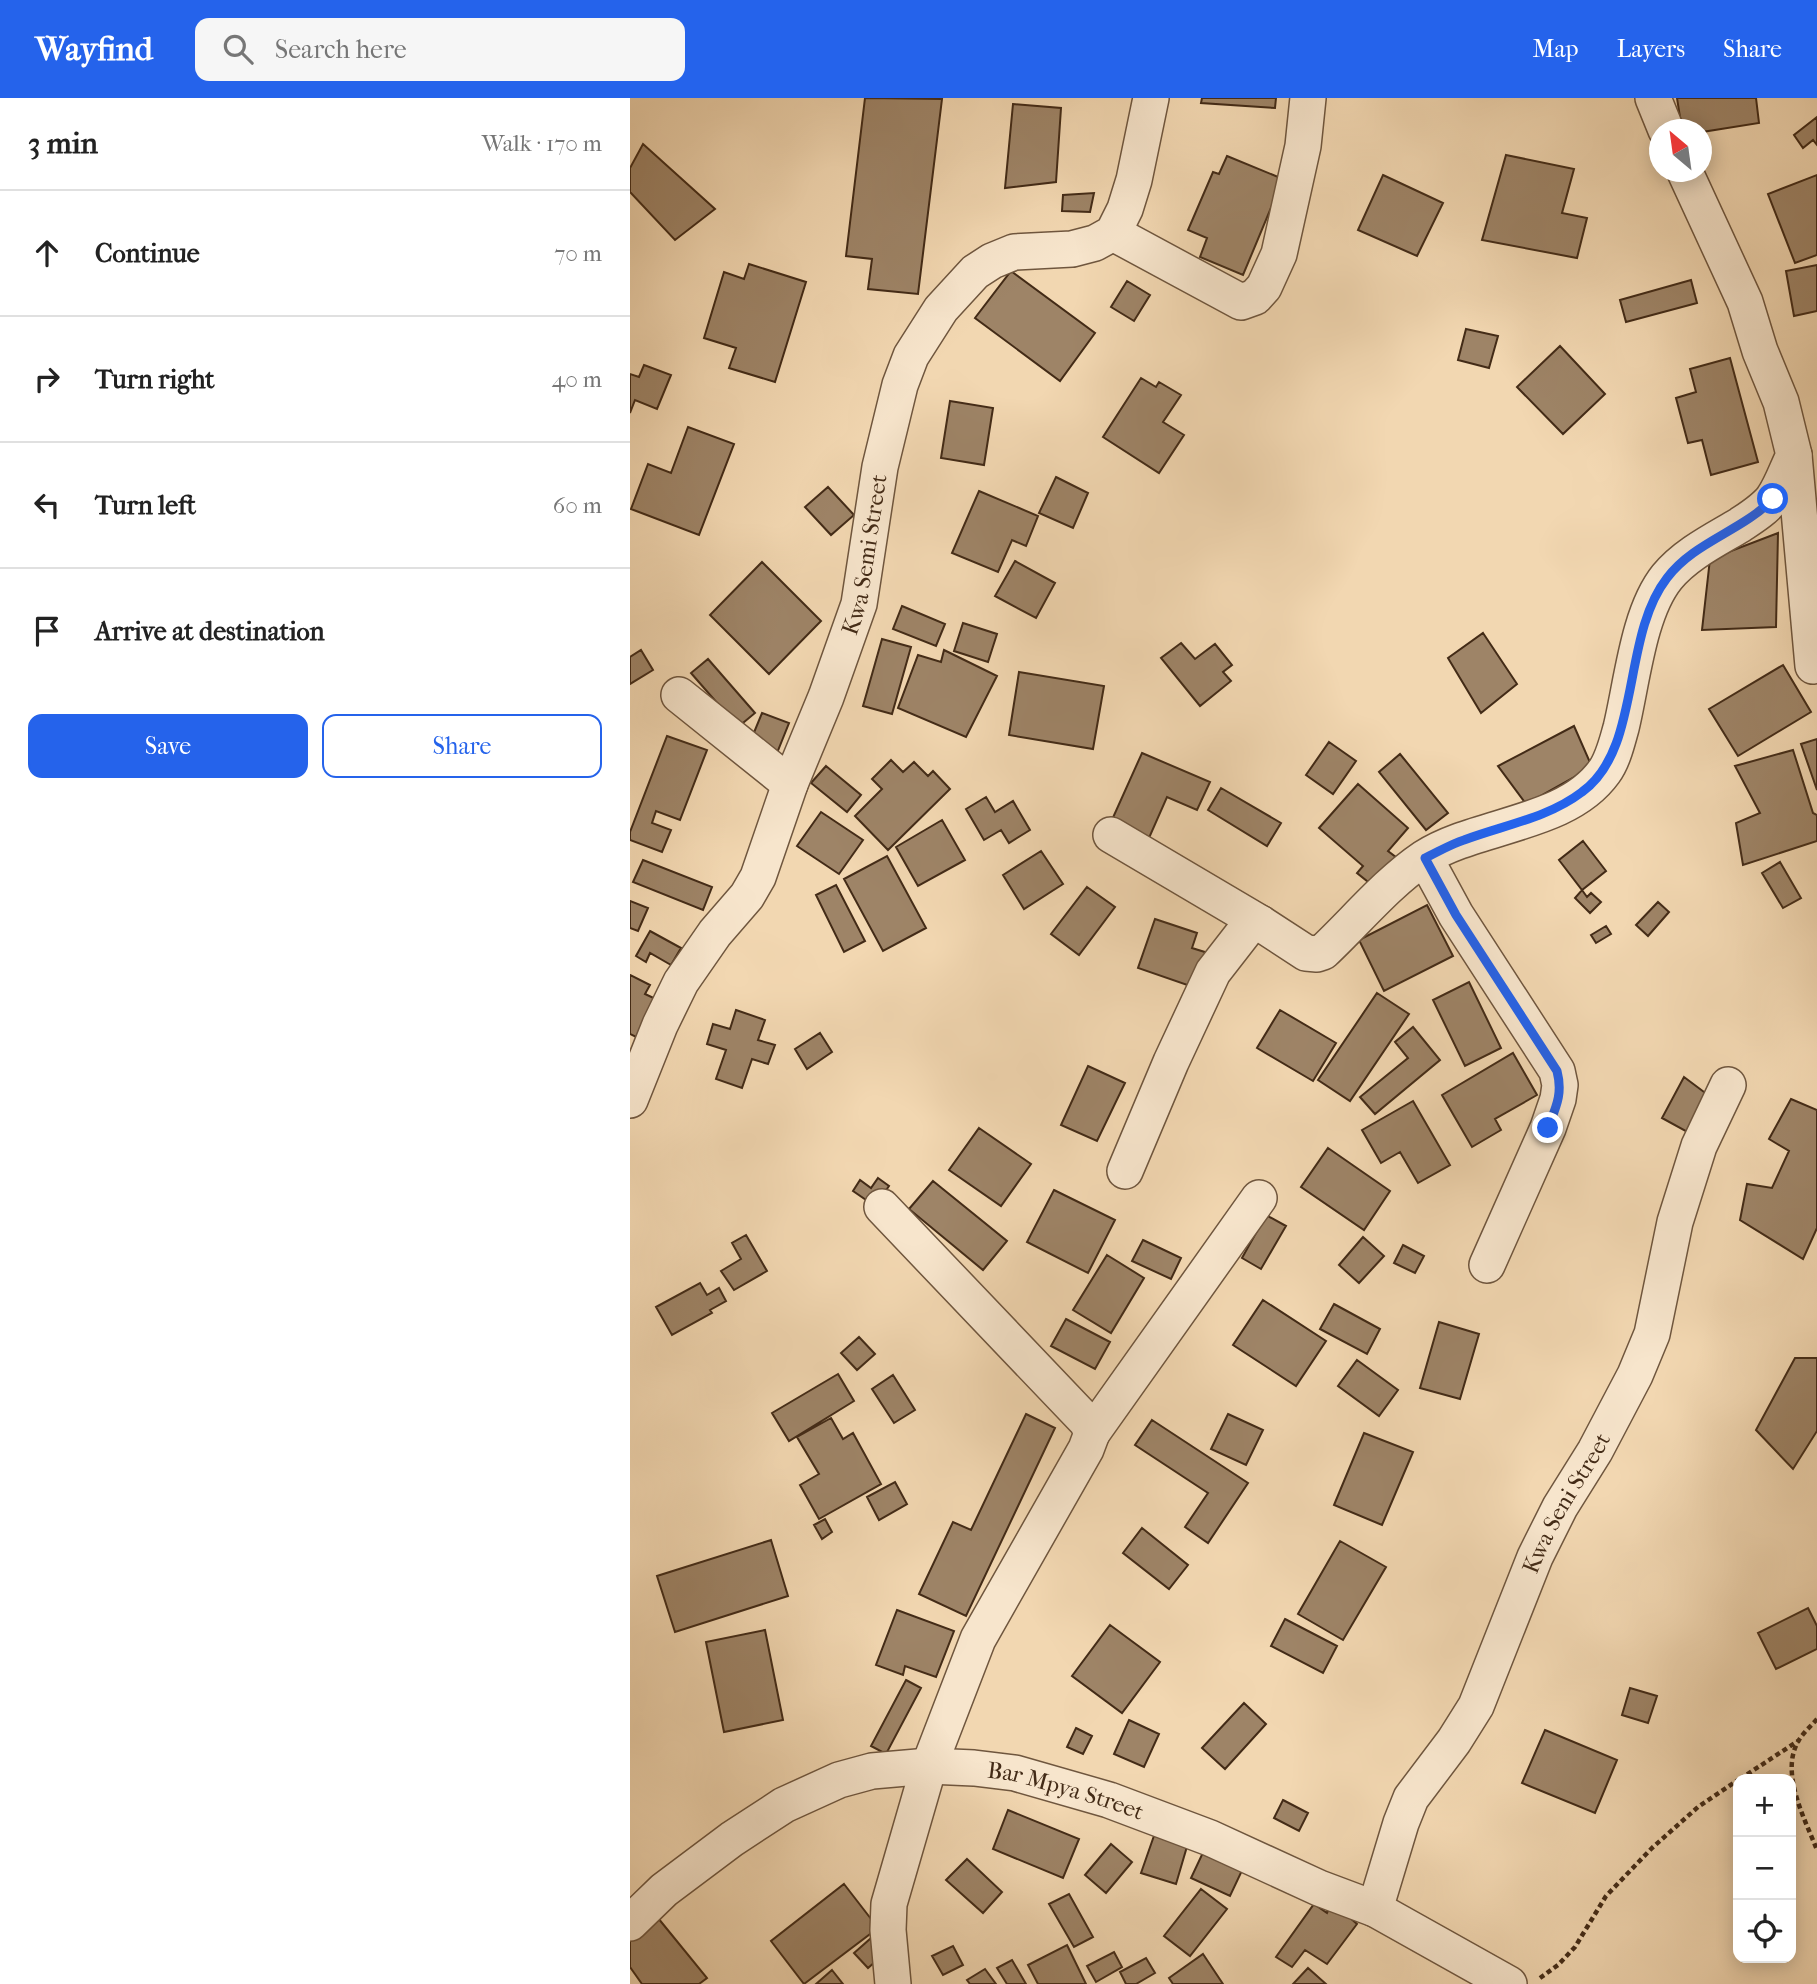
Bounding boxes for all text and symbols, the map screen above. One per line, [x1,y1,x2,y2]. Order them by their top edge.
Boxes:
search box [195,18,685,81]
text: Wayfind [35,30,153,69]
icon: search [219,30,257,68]
text: Search here [275,34,407,65]
text: Map [1533,35,1579,63]
text: Layers [1617,35,1685,63]
text: Share [1723,35,1782,63]
north arrow [1649,119,1712,182]
text: 3 min [28,126,98,161]
text: Walk · 170 m [482,130,602,157]
icon: ahead [28,234,66,272]
text: Continue [95,238,200,269]
text: 70 m [554,240,602,267]
icon: right [28,360,66,398]
text: Turn right [95,364,215,395]
text: 40 m [552,366,602,393]
street label: Kwa Semi Street [836,473,893,639]
route start [1757,483,1788,514]
icon: left [28,486,66,524]
text: Turn left [95,490,196,521]
text: 60 m [553,492,602,519]
icon: arrive [28,612,66,650]
text: Arrive at destination [95,616,325,647]
button: Save [28,714,308,778]
button: Share [322,714,602,778]
route end [1532,1112,1563,1143]
street label: Kwa Seni Street [1517,1428,1616,1577]
street label: Bar Mpya Street [986,1757,1148,1826]
map controls [1733,1774,1796,1963]
button: + [1733,1774,1796,1837]
button: − [1733,1837,1796,1900]
button: locate [1733,1900,1796,1963]

